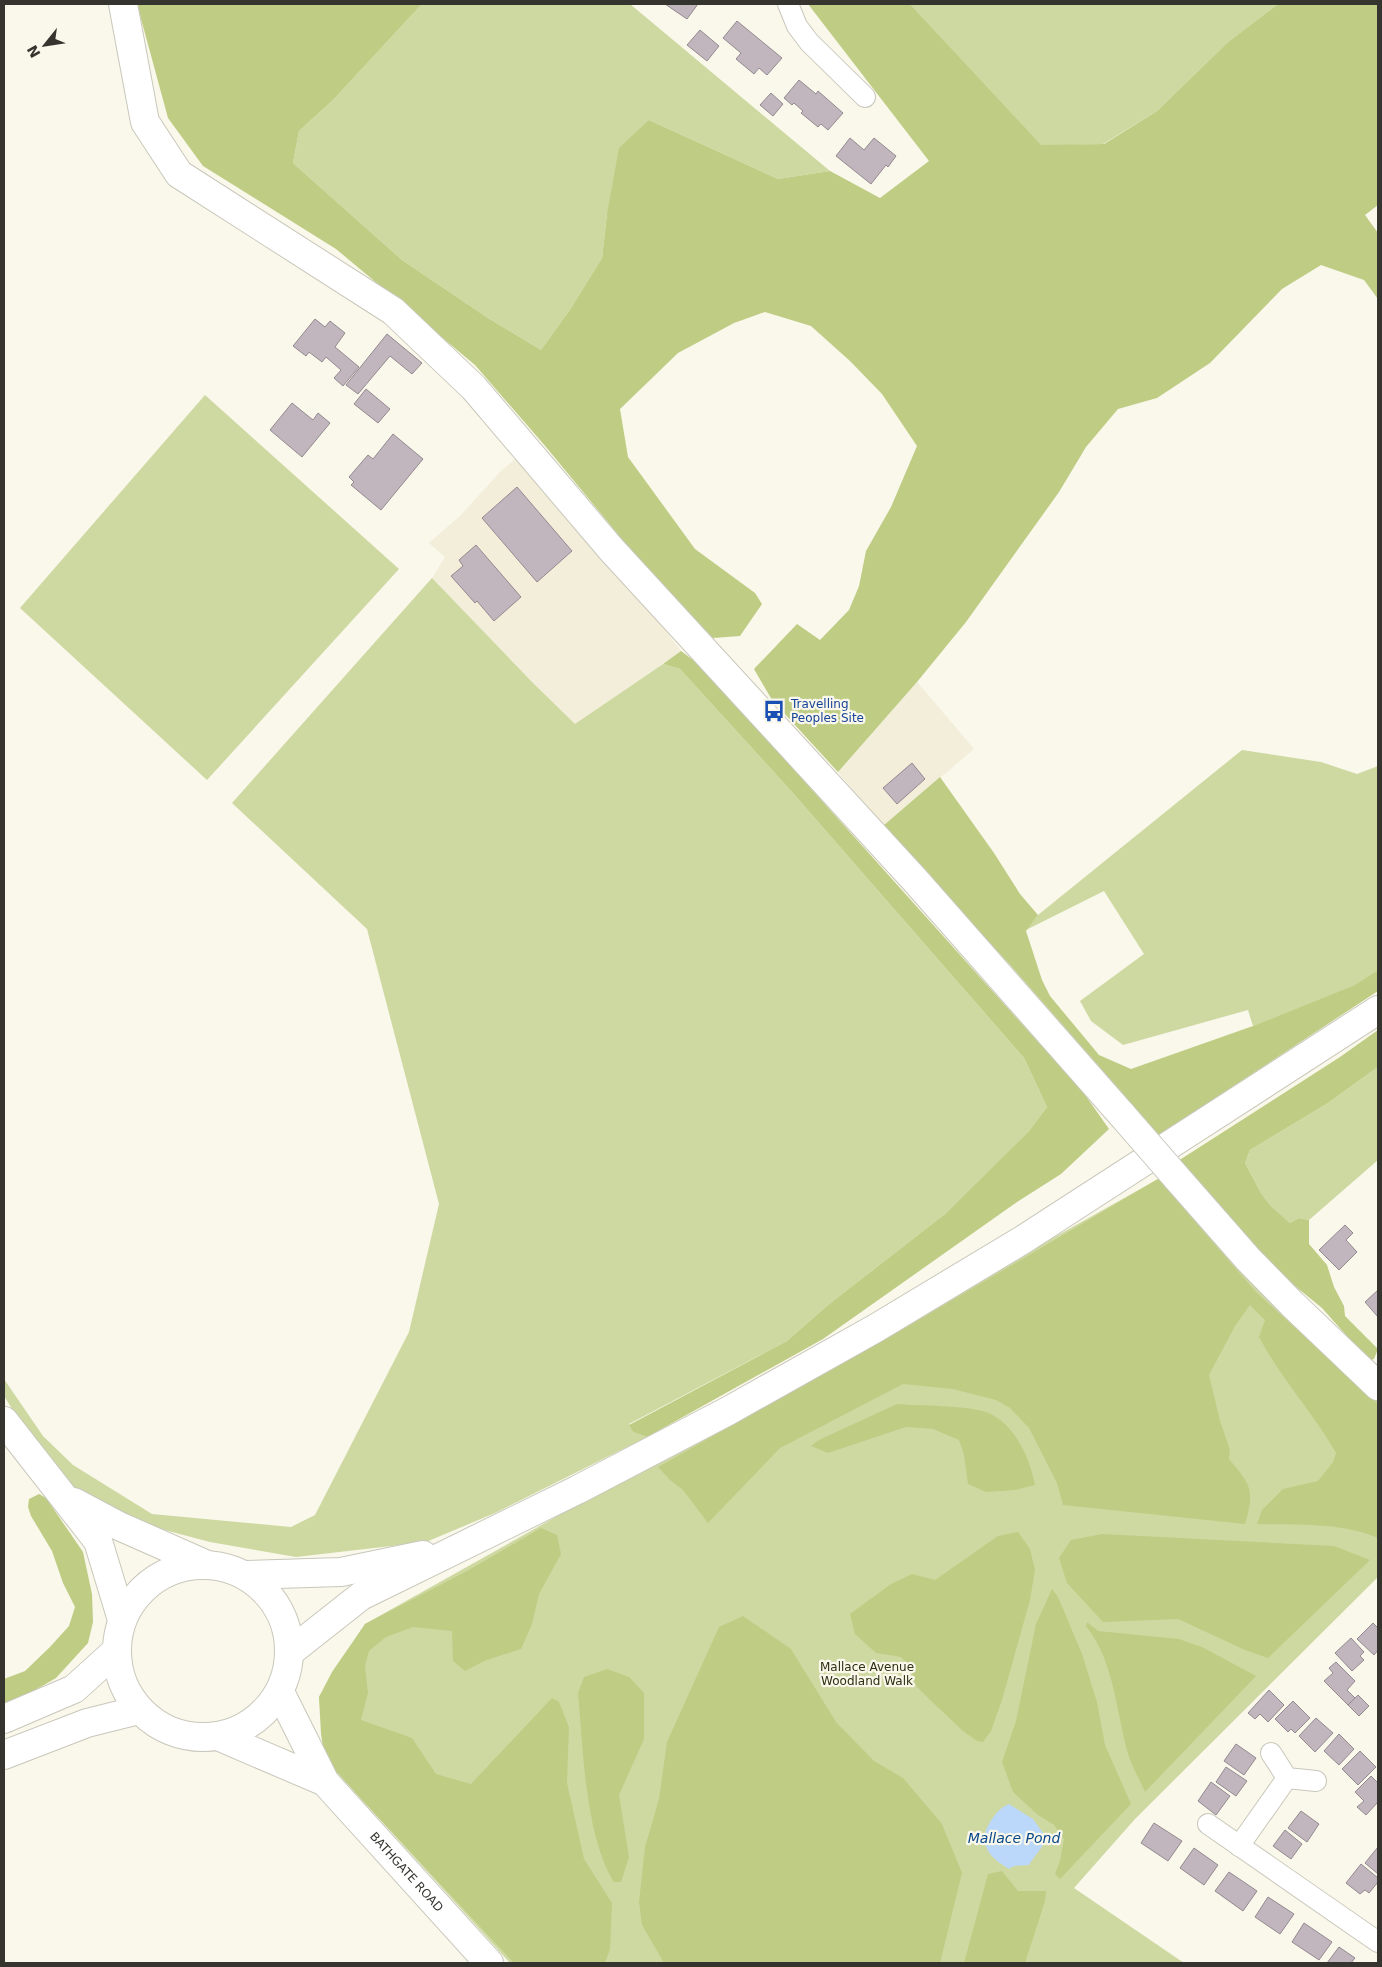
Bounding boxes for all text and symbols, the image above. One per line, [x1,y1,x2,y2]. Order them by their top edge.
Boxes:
north arrow [20,20,70,70]
text: N [24,42,44,61]
place label: Travelling Peoples Site [790,697,864,725]
bus stop icon: Travelling Peoples Site [761,698,787,724]
park label: Mallace Avenue Woodland Walk [820,1660,914,1688]
street label: BATHGATE ROAD [367,1829,446,1915]
water label: Mallace Pond [968,1830,1060,1846]

